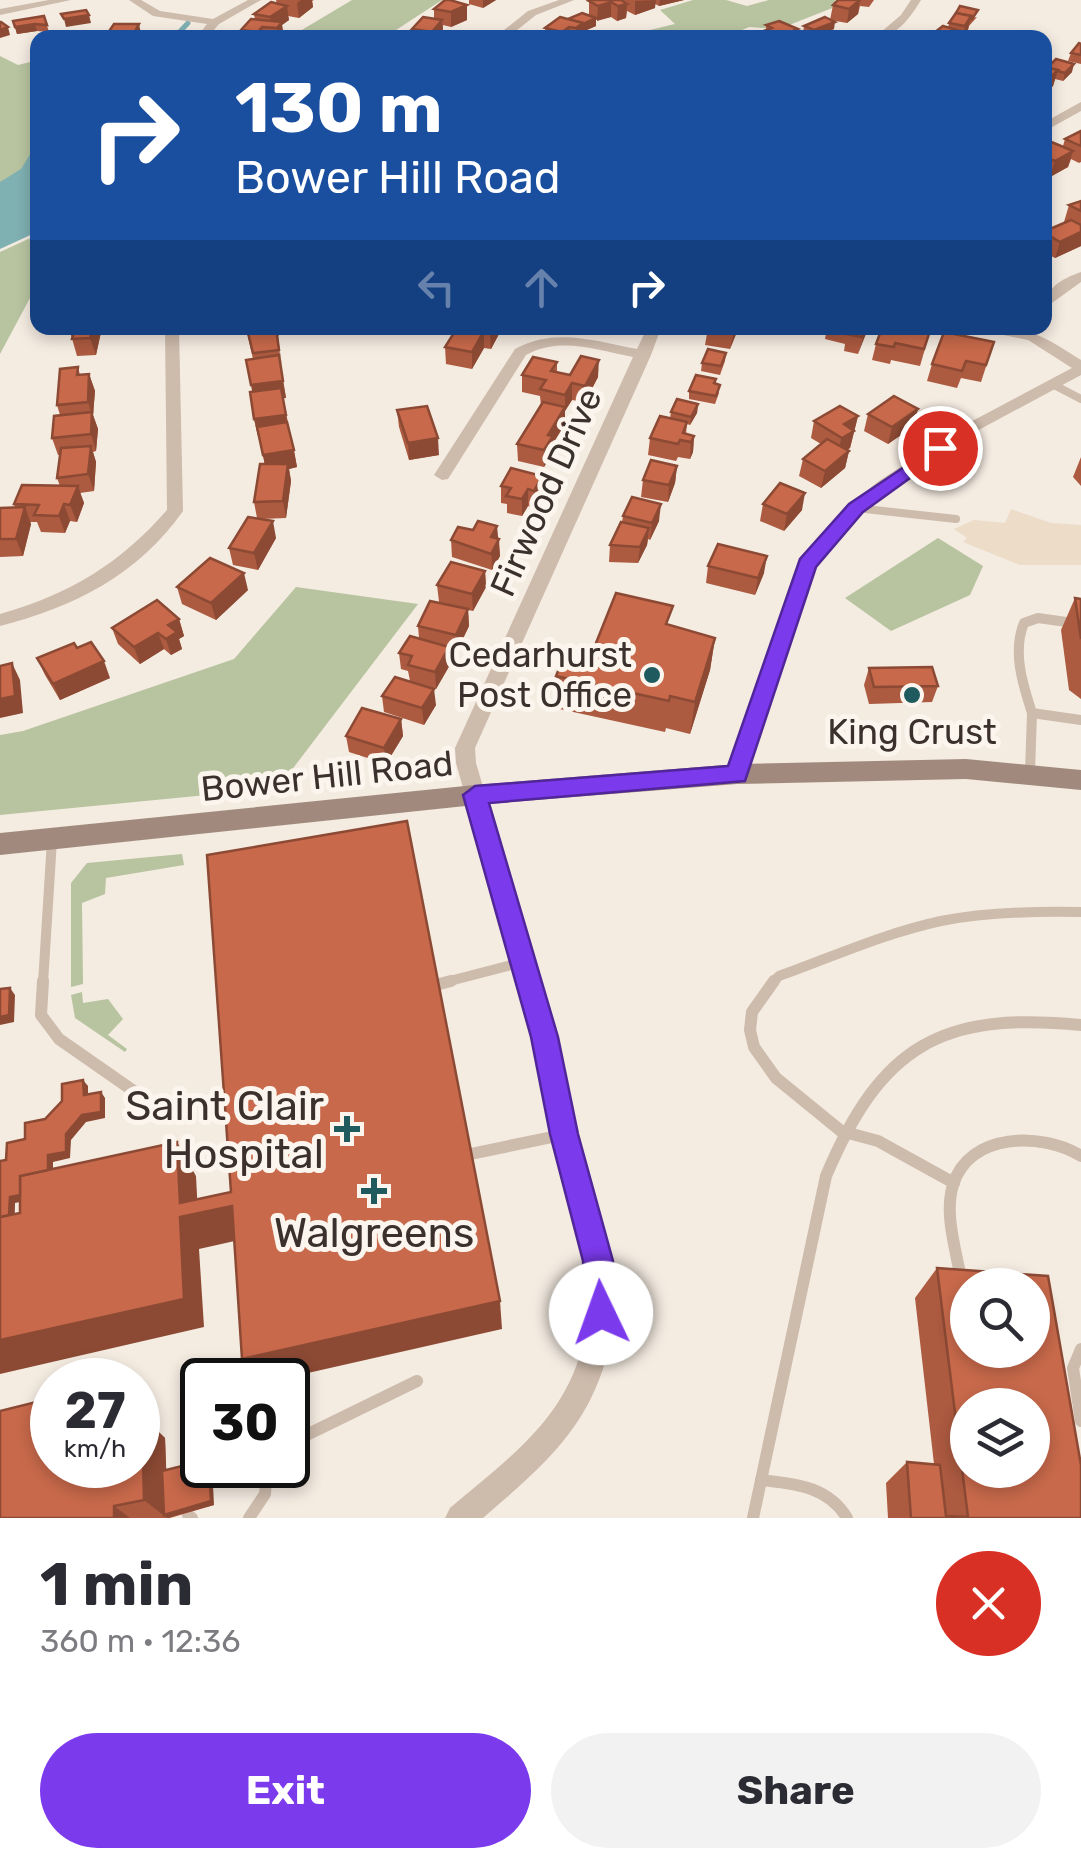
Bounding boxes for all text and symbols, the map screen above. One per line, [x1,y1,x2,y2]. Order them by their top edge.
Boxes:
text: 130 m [235,67,443,150]
icon: right [70,70,200,200]
text: Bower Hill Road [235,151,561,204]
icon: left [409,260,464,315]
icon: ahead [514,260,569,315]
icon: right [619,260,674,315]
street label: Firwood Drive [481,381,611,603]
pin [898,406,983,491]
icon: arrive [913,421,968,476]
place label: Cedarhurst Post Office [448,634,632,716]
marker: Cedarhurst Post Office [641,664,663,686]
marker: King Crust [901,684,923,706]
place label: King Crust [827,711,997,753]
street label: Bower Hill Road [199,742,455,810]
place label: Saint Clair Hospital [125,1081,324,1179]
marker: Saint Clair Hospital [334,1116,360,1142]
marker: Walgreens [363,1180,385,1202]
place label: Walgreens [274,1208,474,1258]
position arrow [549,1261,653,1365]
map controls [950,1268,1050,1488]
button: search [950,1268,1050,1368]
speed limit sign: 30 [180,1358,310,1488]
text: 27 [64,1381,126,1441]
button: layers [950,1388,1050,1488]
text: km/h [64,1434,126,1463]
text: 1 min [40,1549,193,1620]
button: close [936,1551,1041,1656]
text: 360 m · 12:36 [40,1622,241,1660]
button: Exit [40,1733,531,1848]
button: Share [551,1733,1041,1848]

